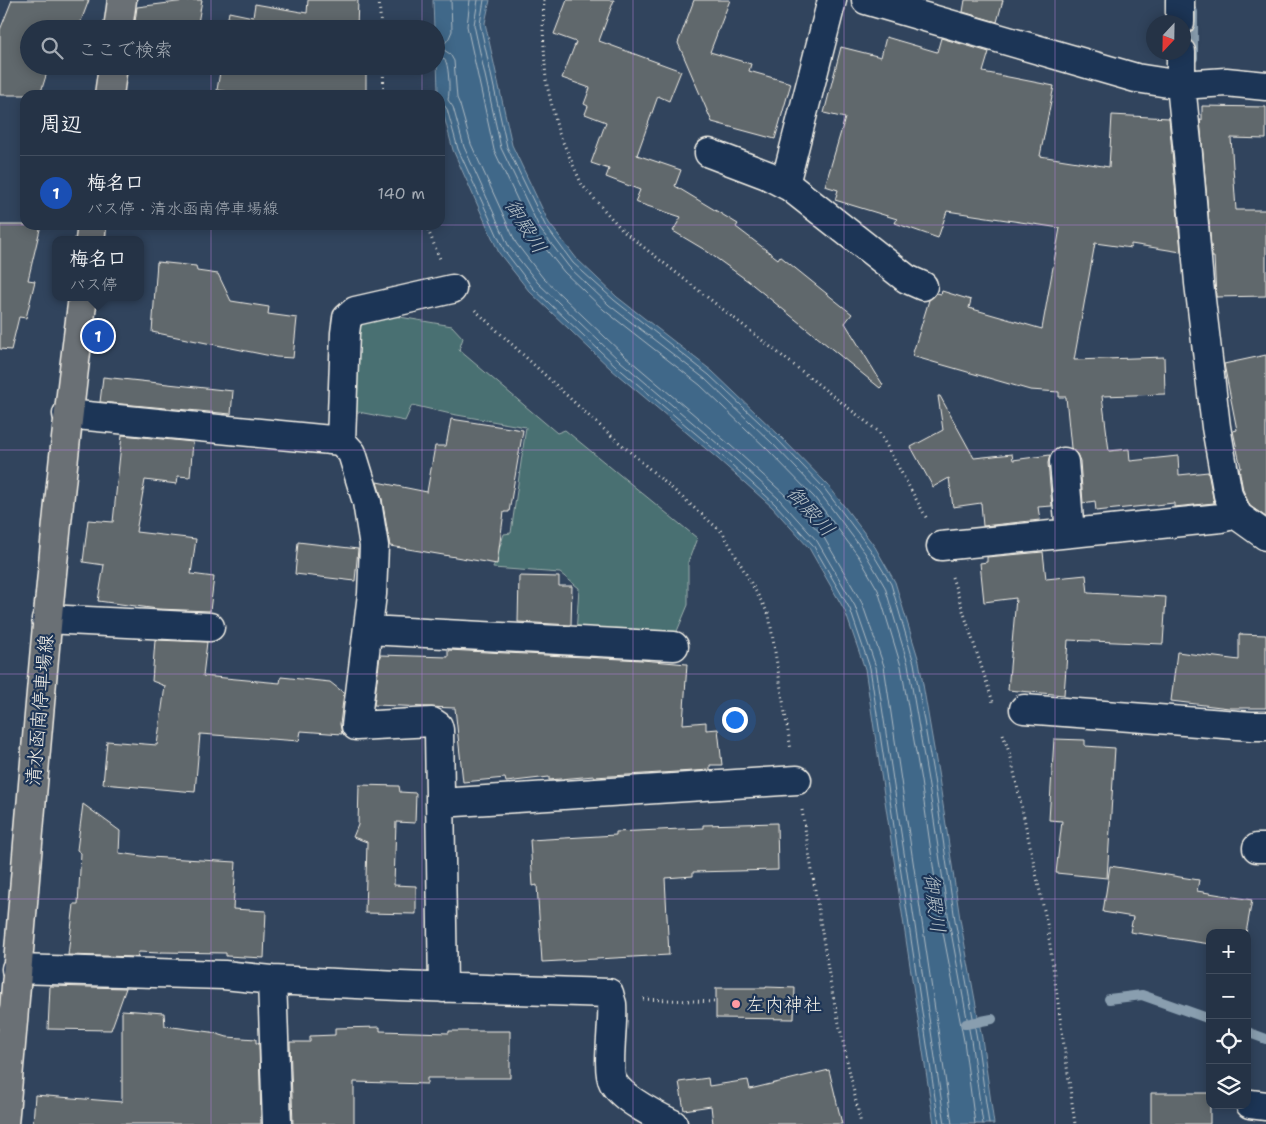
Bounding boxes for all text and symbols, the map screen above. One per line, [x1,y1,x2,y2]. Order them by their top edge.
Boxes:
north arrow [1146,15,1191,60]
search box [20,20,445,75]
icon: search [38,34,66,62]
text: ここで検索 [78,37,173,62]
text: 周辺 [40,110,82,138]
text: 梅名口 [87,170,144,195]
text: 1 [52,183,60,204]
text: 140 m [378,183,425,204]
water label: 御殿川 [499,194,553,258]
text: バス停 · 清水函南停車場線 [87,198,278,219]
popup [52,236,144,301]
text: 梅名口 [69,246,127,271]
text: バス停 [69,274,118,295]
pin: 1 [82,317,114,355]
water label: 御殿川 [781,480,841,542]
street label: 清水函南停車場線 [20,633,59,787]
your location [722,707,748,733]
water label: 御殿川 [918,872,952,934]
map controls [1206,929,1251,1109]
button: + [1206,929,1251,974]
button: − [1206,974,1251,1019]
place label: 左内神社 [746,992,822,1017]
marker: 左内神社 [730,998,742,1010]
button: locate [1206,1019,1251,1064]
button: layers [1206,1064,1251,1109]

